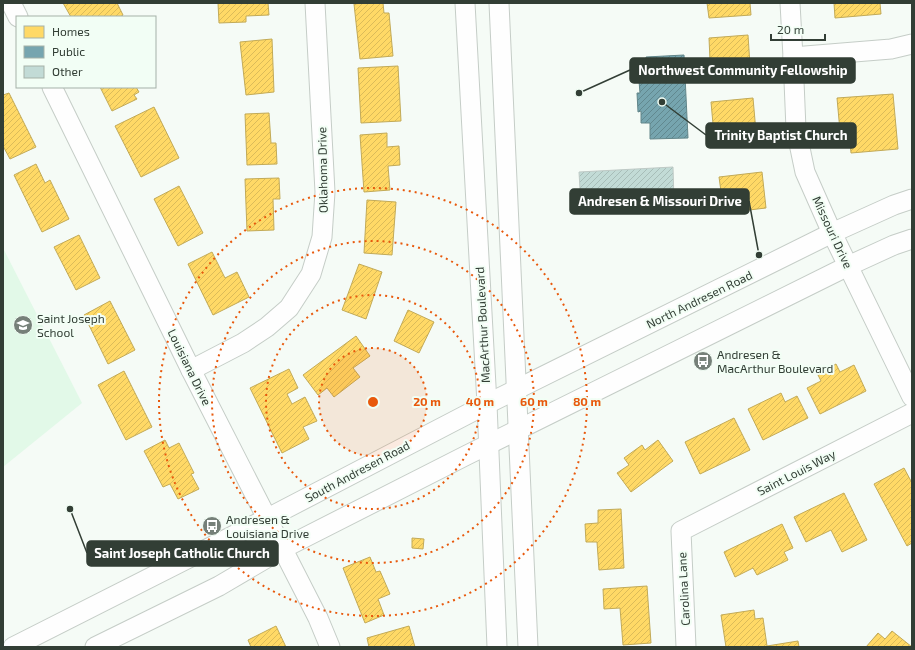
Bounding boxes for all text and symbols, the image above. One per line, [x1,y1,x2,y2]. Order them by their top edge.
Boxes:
legend [16,16,156,88]
scale bar [771,16,825,42]
text: 20 m [777,22,804,36]
text: Homes [52,24,90,38]
text: Public [52,44,85,58]
callout: Northwest Community Fellowship [630,58,855,83]
text: Northwest Community Fellowship [638,62,848,78]
text: Other [52,64,83,78]
callout: Trinity Baptist Church [706,123,856,148]
street label: Oklahoma Drive [314,127,330,213]
text: Trinity Baptist Church [714,127,848,143]
callout: Andresen & Missouri Drive [570,189,749,214]
text: Andresen & Missouri Drive [578,193,742,209]
street label: Missouri Drive [810,194,856,270]
street label: MacArthur Boulevard [472,267,492,383]
street label: North Andresen Road [644,267,754,331]
place label: Saint Joseph School [37,311,105,339]
school or university icon: Saint Joseph School [12,314,34,336]
street label: Louisiana Drive [165,327,215,407]
place label: Andresen & MacArthur Boulevard [717,347,833,375]
bus stop icon: Andresen & MacArthur Boulevard [692,350,714,372]
text: 20 m [413,394,441,408]
text: 40 m [466,394,494,408]
text: 60 m [520,394,548,408]
text: 80 m [573,394,601,408]
centre of rings [366,395,380,409]
street label: South Andresen Road [302,437,412,505]
street label: Saint Louis Way [754,446,838,498]
place label: Andresen & Louisiana Drive [226,512,309,540]
bus stop icon: Andresen & Louisiana Drive [201,515,223,537]
callout: Saint Joseph Catholic Church [87,541,278,566]
text: Saint Joseph Catholic Church [94,545,270,561]
street label: Carolina Lane [674,552,692,626]

